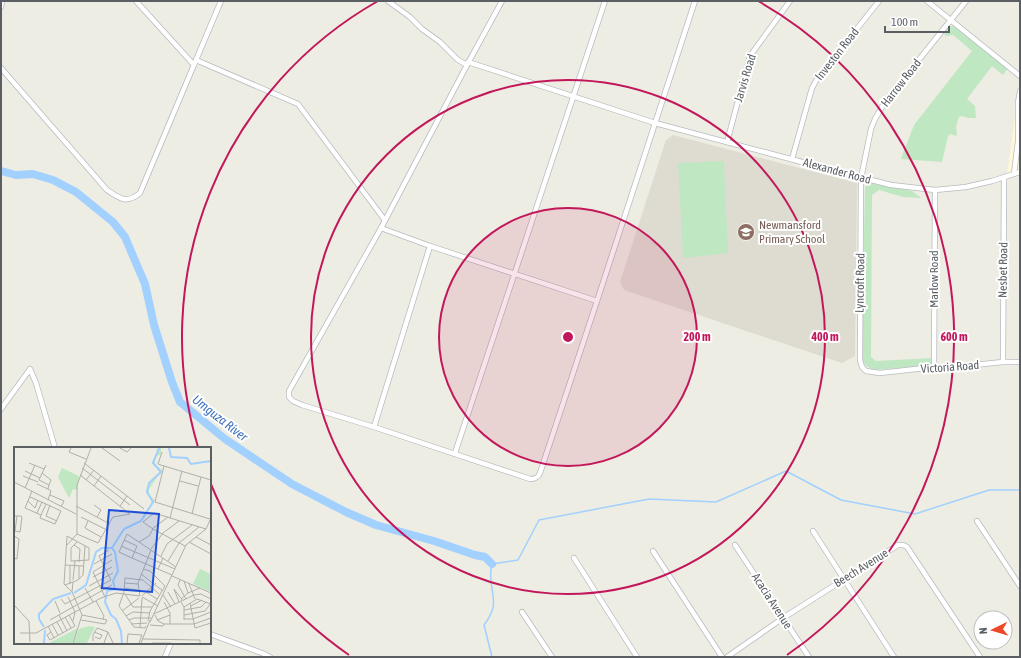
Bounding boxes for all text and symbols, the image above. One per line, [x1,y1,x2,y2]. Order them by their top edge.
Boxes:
scale bar [885,8,949,34]
text: 100 m [891,15,918,29]
street label: Investon Road [812,25,862,83]
street label: Jarvis Road [731,52,759,104]
street label: Harrow Road [878,56,924,110]
street label: Alexander Road [802,155,872,187]
place label: Newmansford Primary School [759,218,826,246]
school or university icon: Newmansford Primary School [736,222,756,242]
street label: Nesbet Road [996,242,1010,298]
street label: Marlow Road [927,250,941,308]
street label: Lyncroft Road [852,253,868,313]
centre of rings [561,330,575,344]
text: 200 m [683,330,711,344]
text: 400 m [810,330,839,344]
text: 600 m [940,330,968,344]
street label: Victoria Road [920,358,980,376]
water label: Umguza River [189,392,252,445]
inset map [14,447,211,644]
street label: Beech Avenue [831,546,891,590]
street label: Acacia Avenue [749,571,795,631]
north arrow [973,610,1013,650]
text: N [977,627,989,635]

